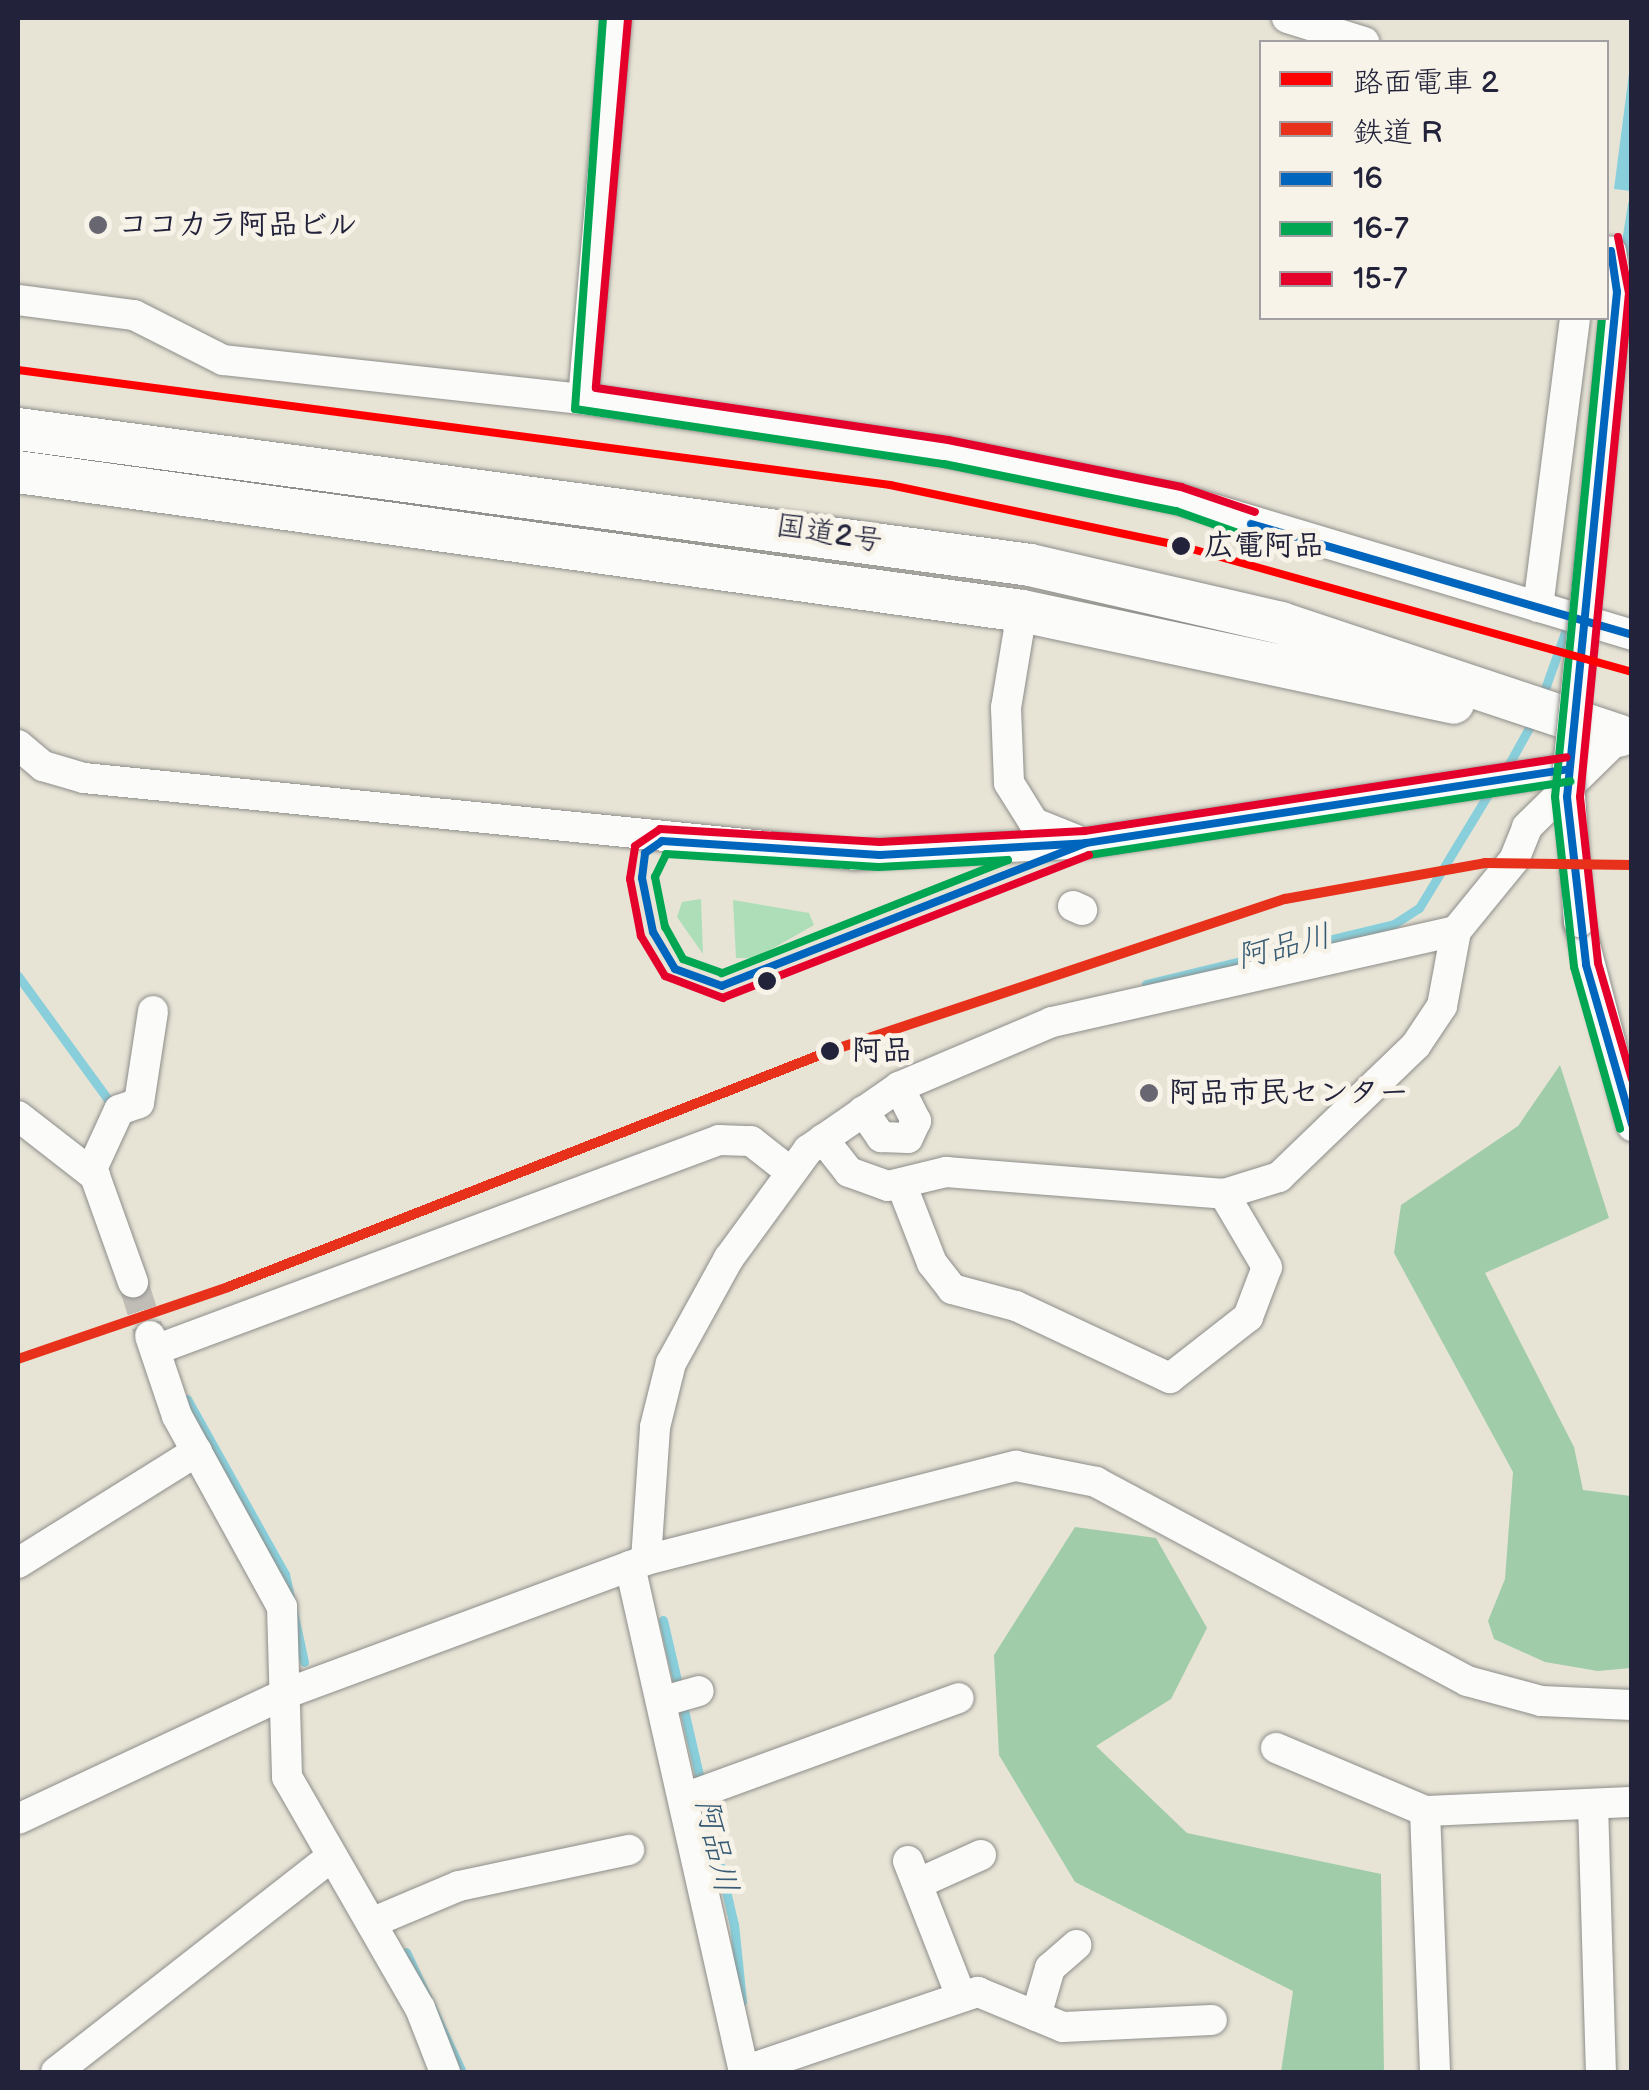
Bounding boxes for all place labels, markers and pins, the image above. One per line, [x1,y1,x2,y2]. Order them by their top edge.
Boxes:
place label: ココカラ阿品ビル [118,207,358,243]
marker: ココカラ阿品ビル [87,214,109,236]
place label: 広電阿品 [1204,528,1324,564]
marker: 広電阿品 [1168,533,1194,559]
unlabelled marker [757,971,777,991]
place label: 阿品 [852,1033,912,1069]
marker: 阿品 [817,1038,843,1064]
place label: 阿品市民センター [1169,1075,1409,1111]
marker: 阿品市民センター [1138,1082,1160,1104]

